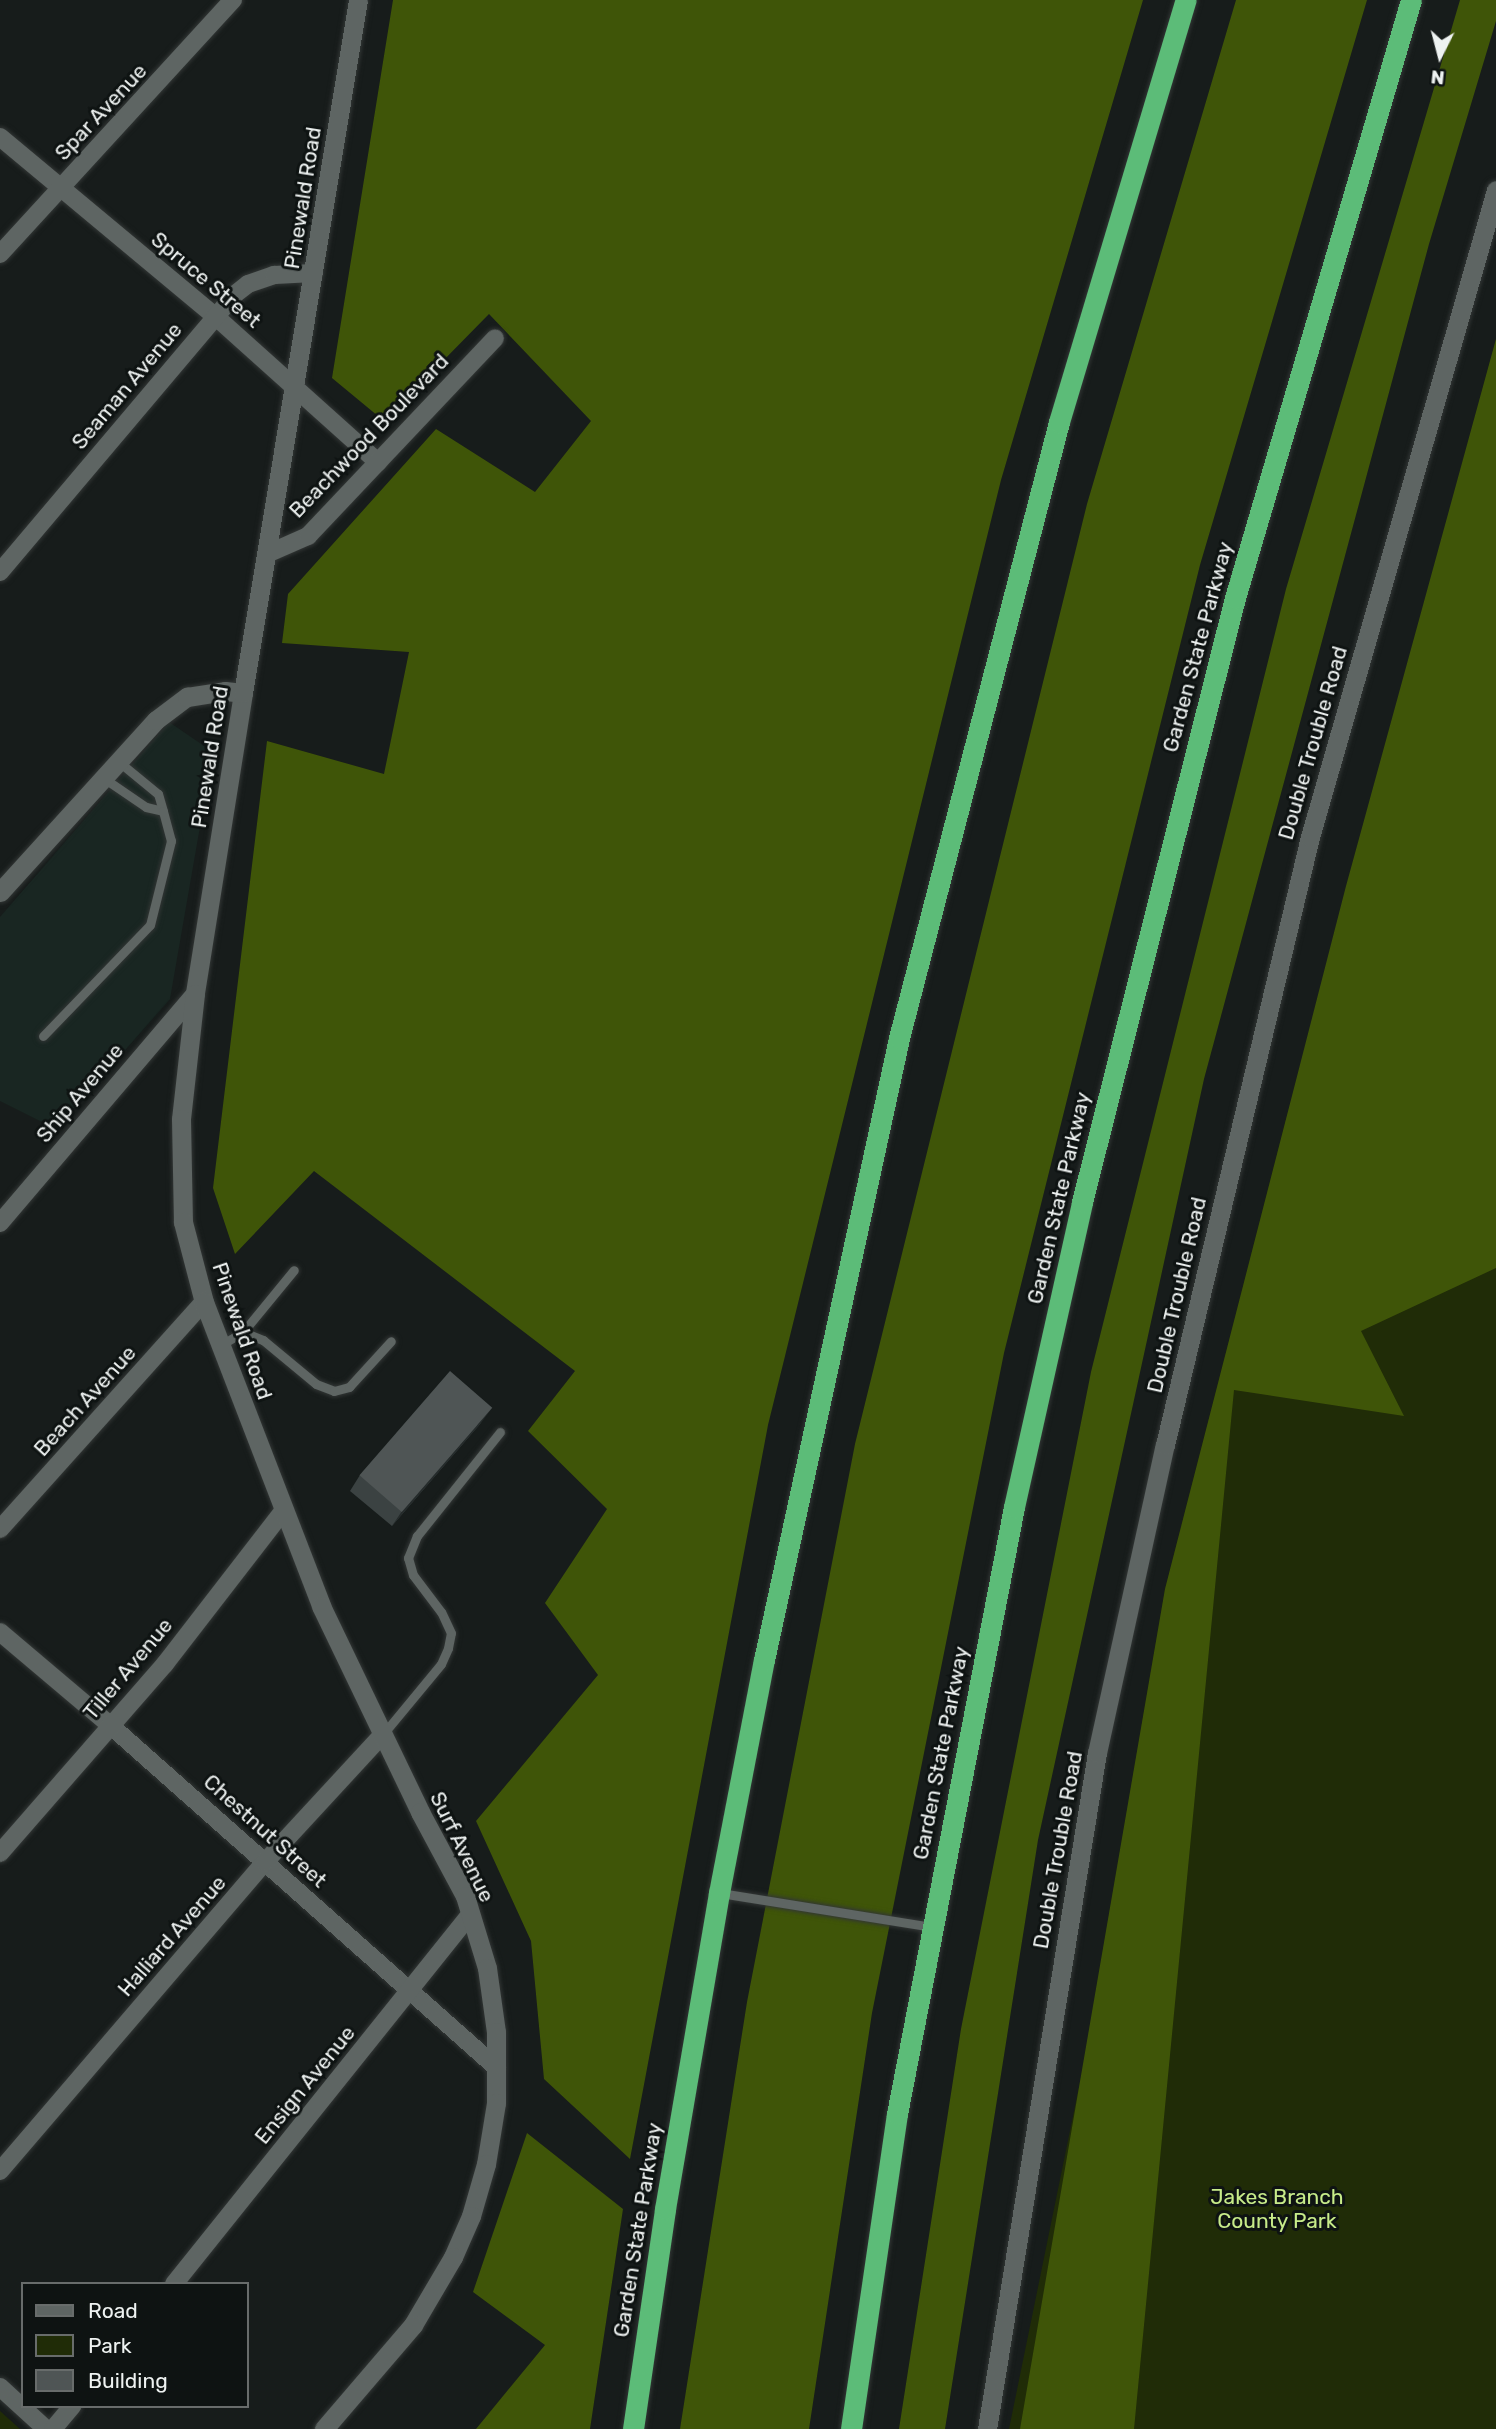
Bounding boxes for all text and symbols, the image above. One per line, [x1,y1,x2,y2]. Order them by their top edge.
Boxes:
north arrow [1405,21,1475,91]
street label: Spar Avenue [50,58,152,166]
text: N [1430,65,1446,90]
street label: Pinewald Road [279,125,327,271]
street label: Spruce Street [146,227,266,333]
street label: Seaman Avenue [67,317,187,455]
street label: Beachwood Boulevard [284,349,454,523]
street label: Garden State Parkway [1158,539,1238,755]
street label: Double Trouble Road [1273,643,1353,843]
street label: Pinewald Road [186,684,234,830]
street label: Ship Avenue [31,1038,129,1148]
street label: Garden State Parkway [1022,1090,1096,1306]
street label: Double Trouble Road [1142,1194,1212,1396]
street label: Pinewald Road [207,1259,277,1403]
street label: Beach Avenue [29,1340,141,1462]
street label: Tiller Avenue [78,1613,178,1725]
street label: Garden State Parkway [908,1644,974,1862]
street label: Double Trouble Road [1028,1749,1088,1951]
street label: Chestnut Street [198,1769,332,1893]
street label: Surf Avenue [424,1787,500,1907]
street label: Halliard Avenue [112,1870,232,2002]
street label: Ensign Avenue [250,2021,360,2149]
street label: Garden State Parkway [609,2121,667,2339]
park label: Jakes Branch County Park [1210,2184,1344,2234]
legend [21,2282,248,2408]
text: Road [88,2298,138,2323]
text: Park [88,2333,132,2358]
text: Building [88,2368,168,2393]

